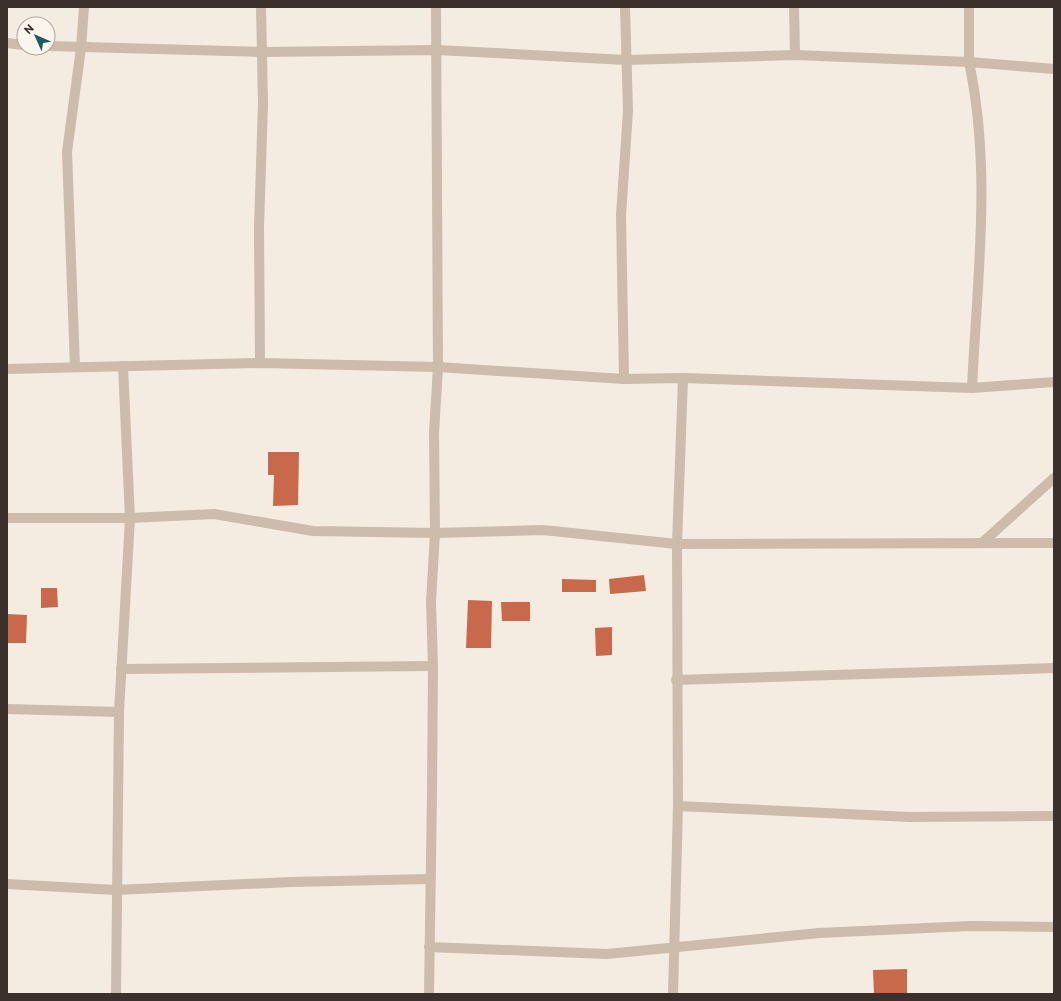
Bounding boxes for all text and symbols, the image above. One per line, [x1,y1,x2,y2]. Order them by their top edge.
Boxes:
north arrow [16,16,56,56]
text: N [21,21,36,36]

